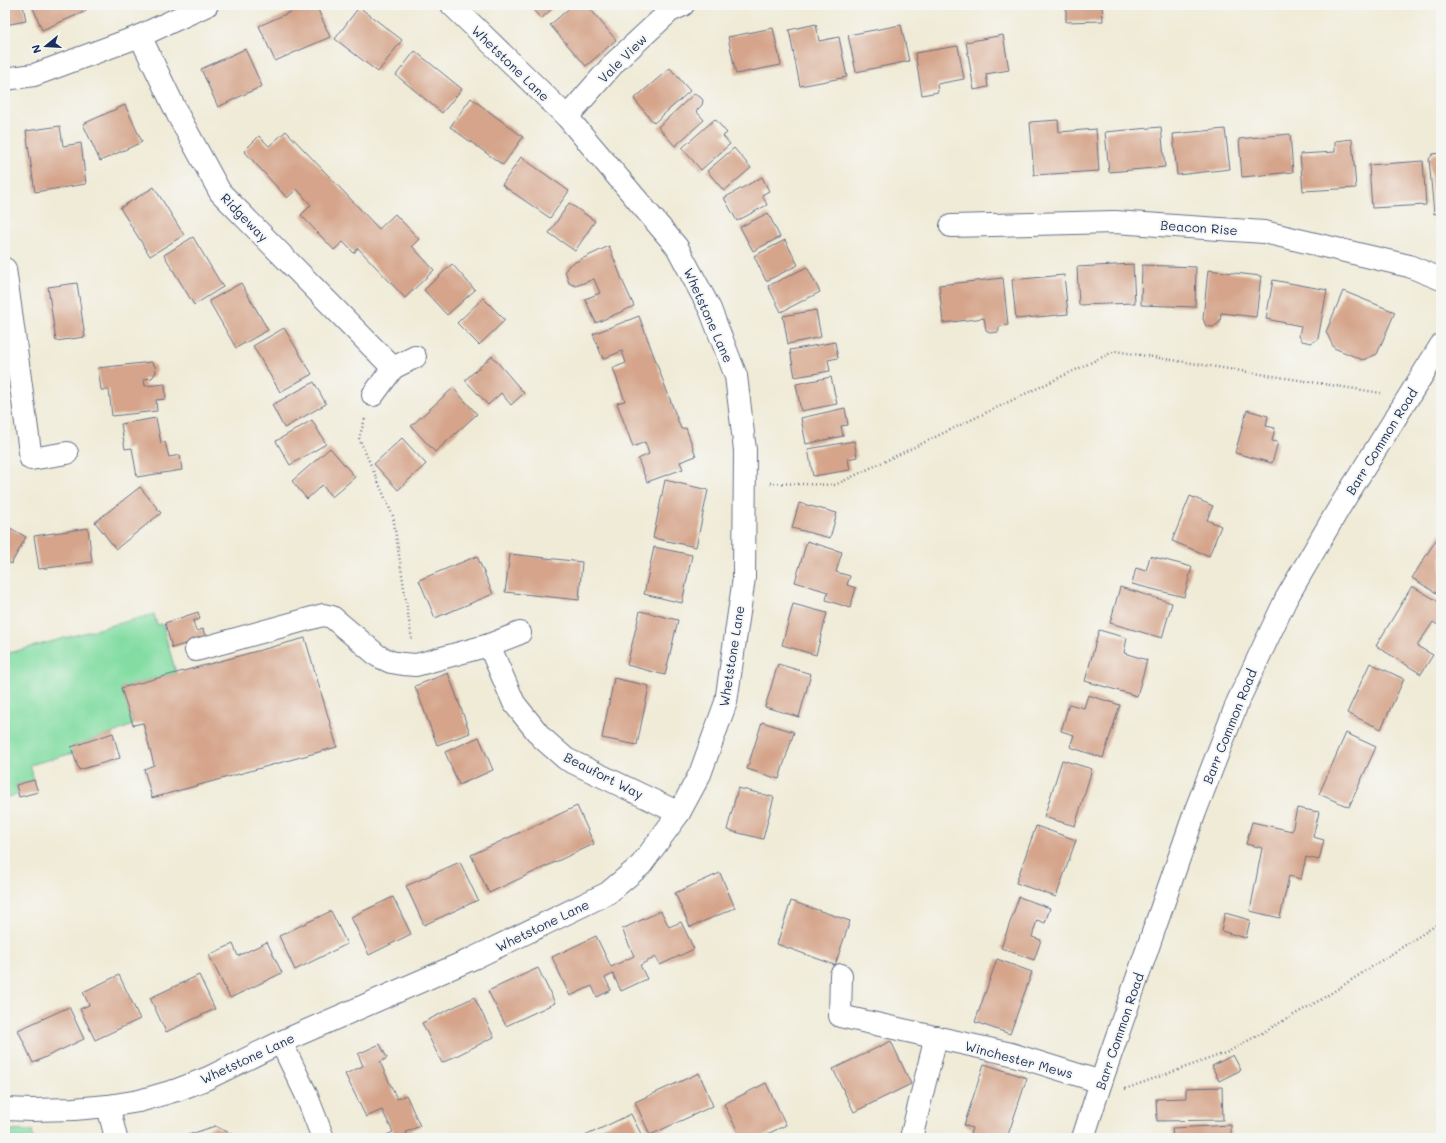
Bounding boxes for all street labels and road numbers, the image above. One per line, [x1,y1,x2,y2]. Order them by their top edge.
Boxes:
street label: Whetstone Lane [468,22,554,104]
street label: Vale View [594,30,650,86]
street label: Ridgeway [218,189,272,245]
street label: Beacon Rise [1160,216,1238,238]
street label: Whetstone Lane [681,265,737,365]
street label: Barr Common Road [1341,385,1421,497]
street label: Whetstone Lane [715,604,747,708]
street label: Barr Common Road [1198,666,1260,786]
street label: Beaufort Way [561,748,647,802]
street label: Whetstone Lane [492,895,592,955]
street label: Barr Common Road [1091,970,1147,1092]
street label: Whetstone Lane [197,1029,297,1087]
street label: Winchester Mews [963,1036,1075,1082]

